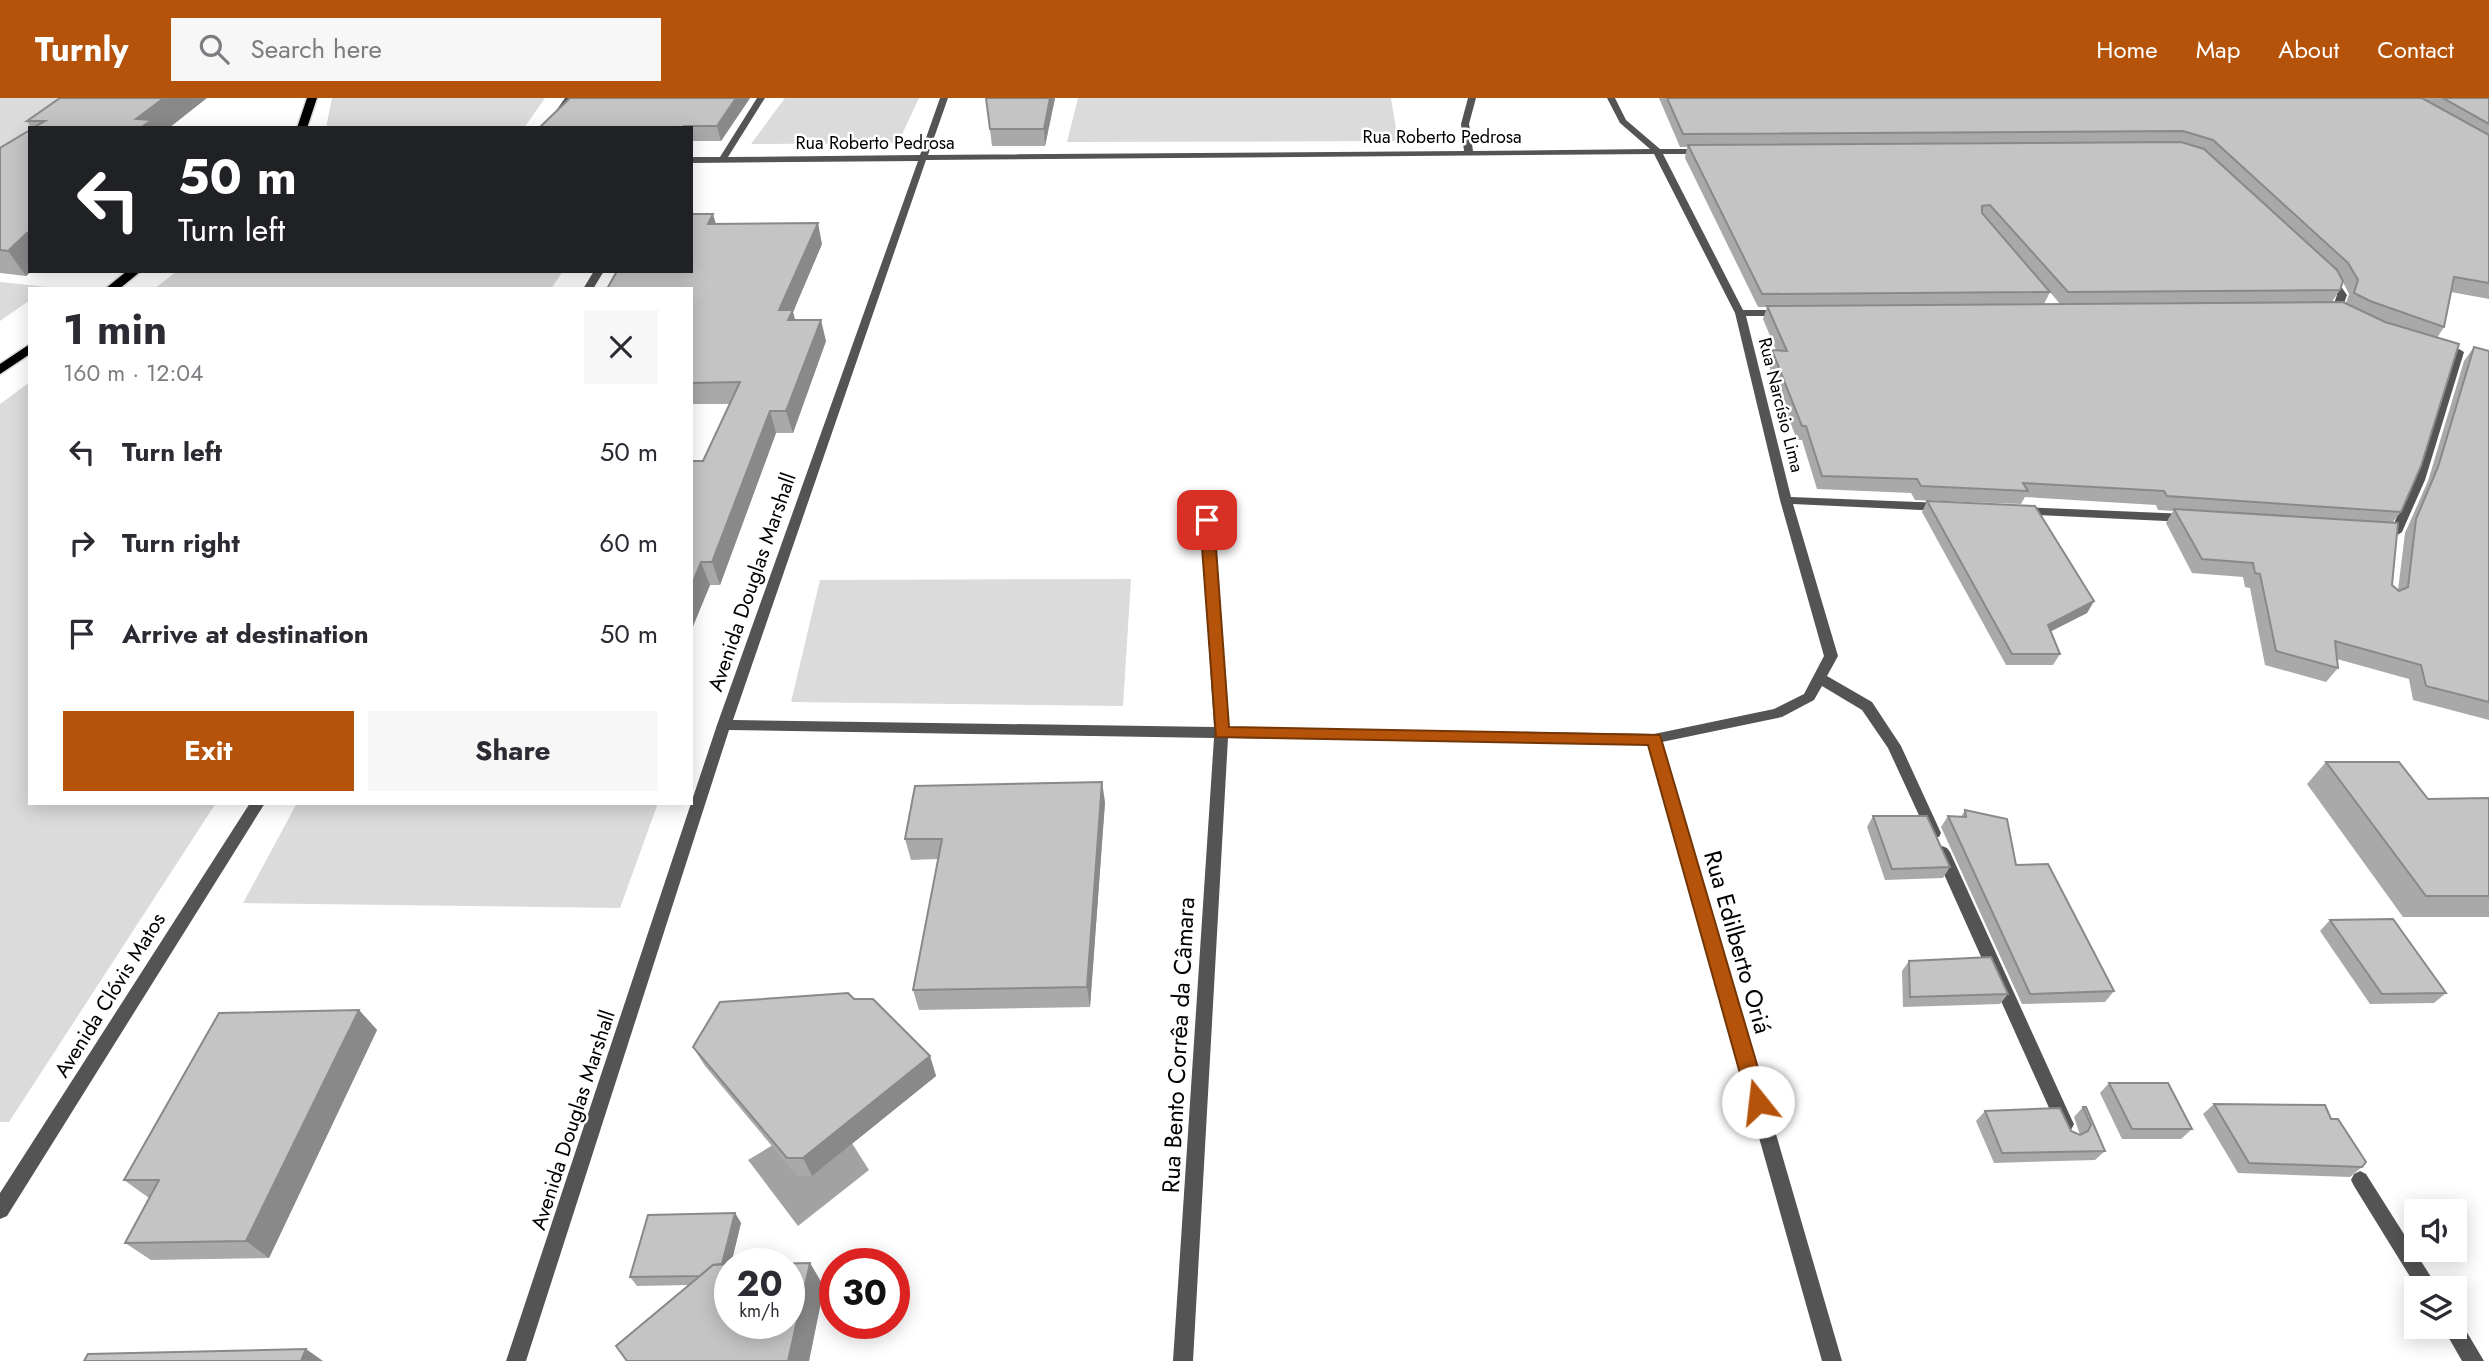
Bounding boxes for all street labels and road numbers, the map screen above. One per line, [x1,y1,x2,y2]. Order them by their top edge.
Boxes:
street label: Rua Roberto Pedrosa [1362,124,1522,150]
street label: Rua Roberto Pedrosa [795,130,955,156]
street label: Rua Narcísio Lima [1752,335,1810,475]
street label: Avenida Douglas Marshall [700,469,804,695]
street label: Rua Edilberto Oriá [1695,846,1781,1038]
street label: Rua Bento Corrêa da Câmara [1153,896,1203,1194]
street label: Avenida Clóvis Matos [47,907,173,1083]
street label: Avenida Douglas Marshall [523,1006,623,1234]

